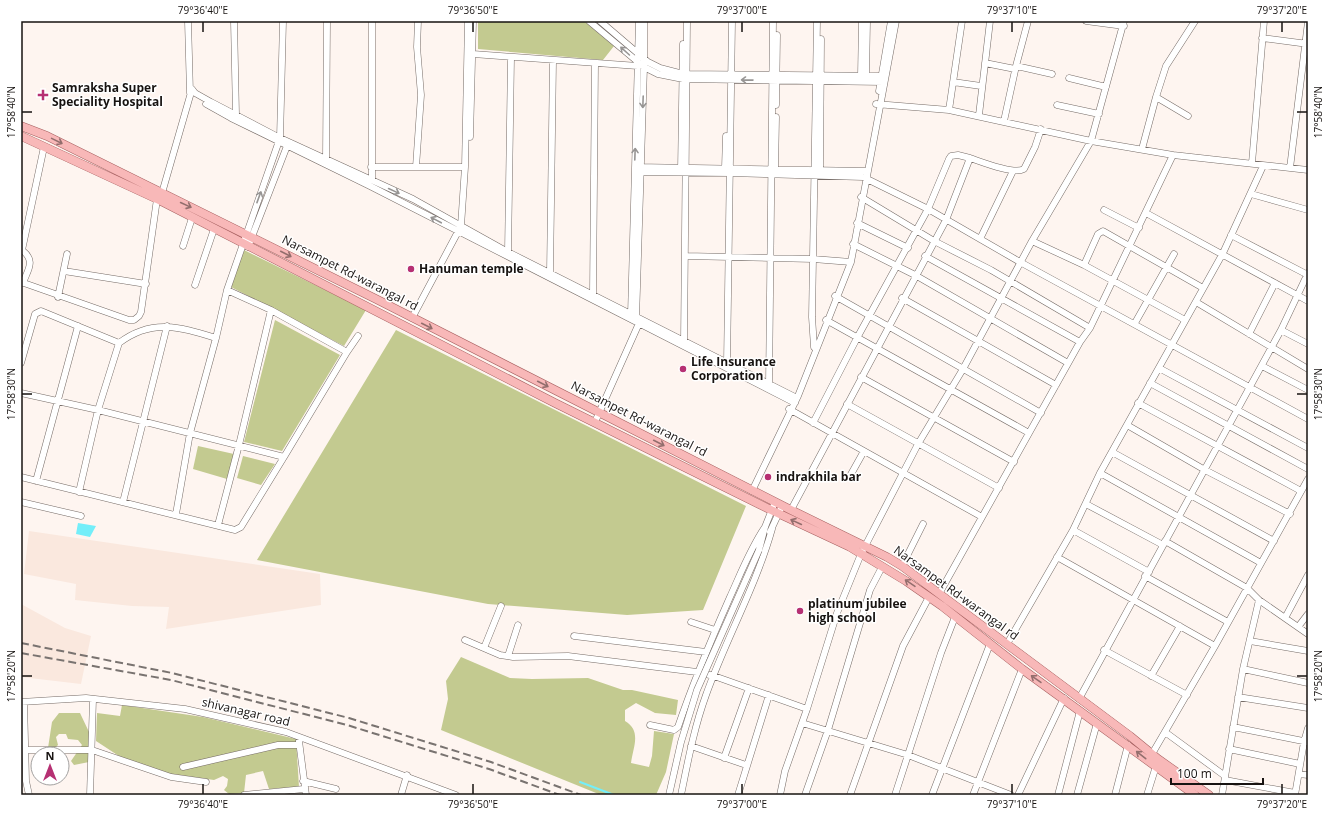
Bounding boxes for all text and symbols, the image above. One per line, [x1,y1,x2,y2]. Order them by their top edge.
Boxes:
text: 79°36'40"E [178,3,228,17]
text: 79°36'50"E [448,3,498,17]
text: 79°37'00"E [717,3,767,17]
text: 79°37'10"E [987,3,1037,17]
text: 79°37'20"E [1257,3,1307,17]
one-way arrow [620,47,630,56]
one-way arrow [741,76,754,84]
place label: Samraksha Super Speciality Hospital [52,79,163,110]
text: 17°58'40"N [4,86,18,138]
text: 17°58'40"N [1311,86,1325,138]
marker: Samraksha Super Speciality Hospital [37,89,49,101]
one-way arrow [639,95,647,108]
one-way arrow [51,138,63,145]
one-way arrow [631,148,639,161]
one-way arrow [387,188,399,195]
one-way arrow [256,192,264,204]
one-way arrow [180,202,192,209]
one-way arrow [430,216,442,224]
street label: Narsampet Rd-warangal rd [279,231,421,314]
one-way arrow [280,251,292,258]
place label: Hanuman temple [419,260,524,277]
marker: Hanuman temple [406,264,416,274]
one-way arrow [421,322,433,330]
place label: Life Insurance Corporation [691,353,776,384]
marker: Life Insurance Corporation [678,364,688,374]
text: 17°58'30"N [4,368,18,420]
text: 17°58'30"N [1311,368,1325,420]
street label: Narsampet Rd-warangal rd [568,377,710,460]
one-way arrow [537,381,549,388]
one-way arrow [653,440,665,447]
place label: indrakhila bar [776,468,862,485]
marker: indrakhila bar [763,472,773,482]
one-way arrow [790,517,802,525]
street label: Narsampet Rd-warangal rd [890,541,1022,644]
one-way arrow [904,579,916,587]
place label: platinum jubilee high school [808,595,907,626]
marker: platinum jubilee high school [795,606,805,616]
text: 17°58'20"N [4,650,18,702]
text: 17°58'20"N [1311,650,1325,702]
one-way arrow [1031,675,1042,683]
street label: shivanagar road [200,693,292,730]
north arrow [30,746,70,786]
text: N [46,748,54,763]
one-way arrow [1136,751,1147,759]
scale bar [1171,760,1263,786]
text: 100 m [1177,765,1212,782]
text: 79°36'40"E [178,797,228,811]
text: 79°36'50"E [448,797,498,811]
text: 79°37'00"E [717,797,767,811]
text: 79°37'10"E [987,797,1037,811]
text: 79°37'20"E [1257,797,1307,811]

